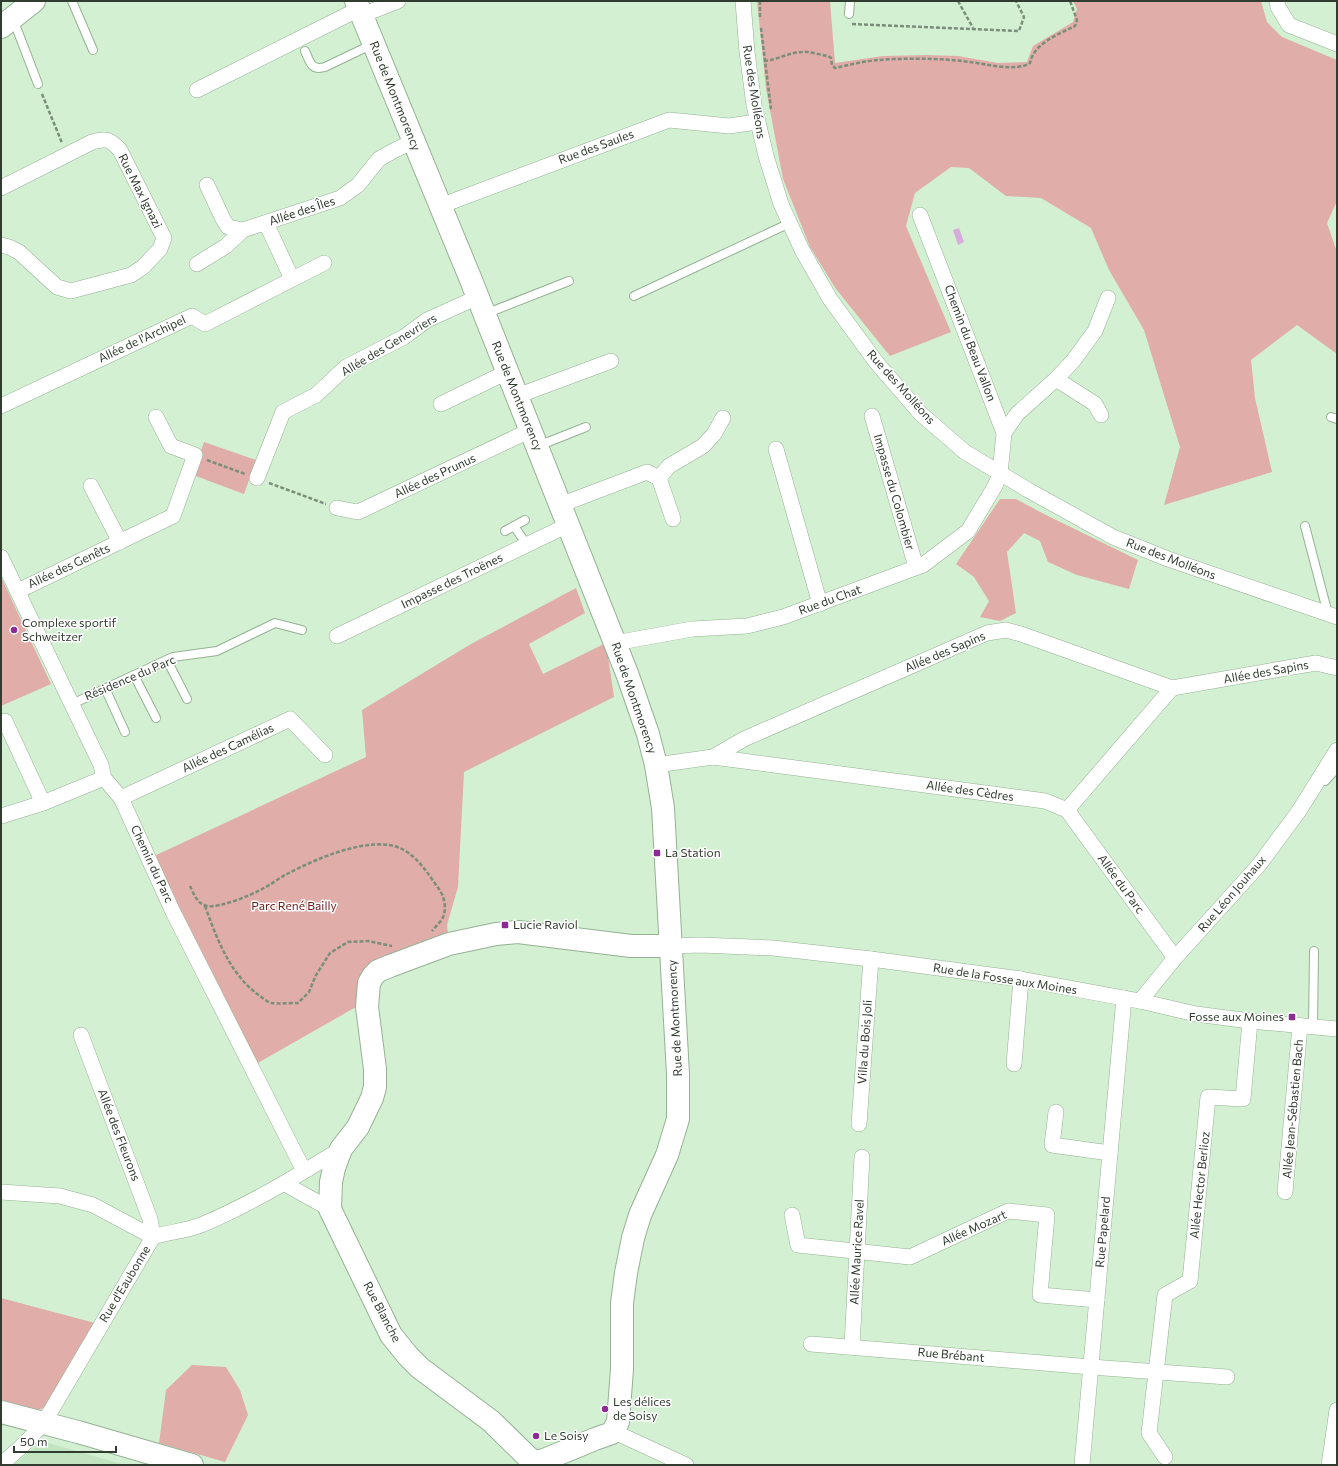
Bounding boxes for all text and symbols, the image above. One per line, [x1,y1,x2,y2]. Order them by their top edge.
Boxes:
street label: Rue de Montmorency [368,39,424,152]
street label: Rue des Molléons [741,44,769,140]
street label: Rue des Saules [556,126,635,166]
street label: Rue Max Ignazi [116,151,166,230]
street label: Allée des Îles [267,193,336,227]
street label: Chemin du Beau Vallon [942,282,1000,403]
street label: Allée des Genevriers [338,310,439,378]
street label: Allée de l'Archipel [96,312,188,364]
street label: Rue de Montmorency [490,339,546,452]
street label: Rue des Molléons [865,346,939,426]
street label: Impasse du Colombier [872,432,918,552]
street label: Allée des Prunus [392,450,478,500]
street label: Rue des Molléons [1125,535,1218,582]
street label: Allée des Genêts [25,540,112,590]
street label: Impasse des Troënes [399,549,505,611]
street label: Rue du Chat [796,581,863,617]
place label: Complexe sportif Schweitzer [22,615,117,643]
marker: Complexe sportif Schweitzer [9,625,19,635]
street label: Allée des Sapins [902,628,987,674]
street label: Rue de Montmorency [609,640,661,755]
street label: Résidence du Parc [82,652,177,703]
street label: Allée des Sapins [1222,657,1309,685]
street label: Allée des Camélias [180,720,276,774]
street label: Allée des Cèdres [925,777,1015,803]
street label: Chemin du Parc [129,822,177,905]
place label: La Station [665,845,721,859]
marker: La Station [652,848,662,858]
street label: Allée du Parc [1096,851,1148,916]
street label: Rue Léon Jouhaux [1194,852,1269,935]
park label: Parc René Bailly [251,898,337,912]
place label: Lucie Raviol [513,917,578,931]
marker: Lucie Raviol [500,920,510,930]
street label: Rue de Montmorency [664,959,684,1077]
street label: Rue de la Fosse aux Moines [932,960,1078,996]
street label: Villa du Bois Joli [854,999,875,1085]
place label: Fosse aux Moines [1189,1009,1284,1023]
marker: Fosse aux Moines [1287,1012,1297,1022]
street label: Allée Jean-Sébastien Bach [1279,1039,1306,1179]
street label: Allée des Fleurons [96,1087,144,1183]
street label: Allée Hector Berlioz [1186,1131,1212,1239]
street label: Rue Papelard [1092,1196,1112,1268]
street label: Allée Maurice Ravel [846,1199,866,1305]
street label: Allée Mozart [939,1206,1008,1248]
street label: Rue d'Eaubonne [96,1243,153,1324]
street label: Rue Blanche [361,1279,405,1344]
street label: Rue Brébant [917,1344,985,1364]
place label: Les délices de Soisy [613,1394,671,1422]
marker: Les délices de Soisy [600,1404,610,1414]
scale bar [14,1428,116,1454]
place label: Le Soisy [544,1428,588,1442]
marker: Le Soisy [531,1431,541,1441]
text: 50 m [20,1434,48,1448]

